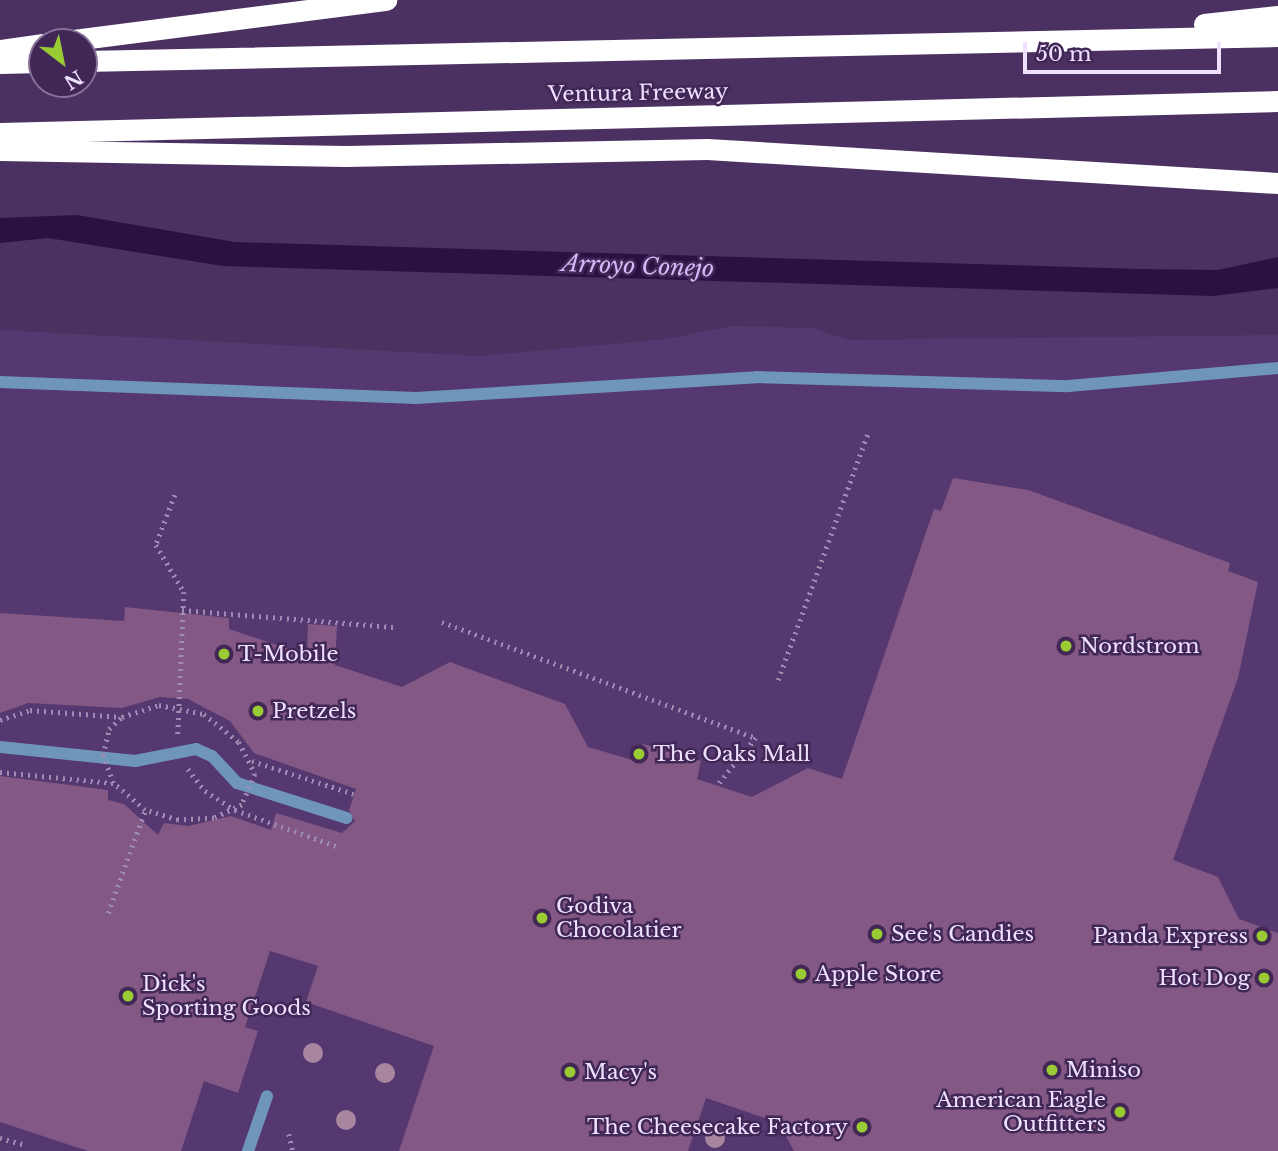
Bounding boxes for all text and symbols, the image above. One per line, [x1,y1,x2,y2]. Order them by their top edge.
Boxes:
north arrow [28,28,98,98]
scale bar [1026,28,1224,72]
text: 50 m [1036,41,1091,67]
text: N [60,65,87,94]
street label: Ventura Freeway [547,79,729,107]
water label: Arroyo Conejo [561,250,715,282]
place label: Nordstrom [1080,633,1200,659]
marker: Nordstrom [1058,638,1074,654]
place label: T-Mobile [238,641,338,667]
marker: T-Mobile [216,646,232,662]
place label: Pretzels [272,698,356,724]
marker: Pretzels [250,703,266,719]
place label: The Oaks Mall [653,741,810,767]
marker: The Oaks Mall [631,746,647,762]
place label: Godiva Chocolatier [556,893,682,943]
marker: Godiva Chocolatier [534,910,550,926]
place label: See's Candies [891,921,1034,947]
place label: Panda Express [1093,923,1248,949]
marker: See's Candies [869,926,885,942]
marker: Panda Express [1254,928,1270,944]
place label: Apple Store [815,961,942,987]
place label: Hot Dog [1159,965,1250,991]
marker: Apple Store [793,966,809,982]
marker: Hot Dog [1256,970,1272,986]
place label: Dick's Sporting Goods [142,971,311,1021]
marker: Dick's Sporting Goods [120,988,136,1004]
place label: Miniso [1066,1057,1141,1083]
place label: Macy's [584,1059,657,1085]
marker: Miniso [1044,1062,1060,1078]
marker: Macy's [562,1064,578,1080]
place label: American Eagle Outfitters [936,1087,1106,1137]
marker: American Eagle Outfitters [1112,1104,1128,1120]
place label: The Cheesecake Factory [587,1114,848,1140]
marker: The Cheesecake Factory [854,1119,870,1135]

